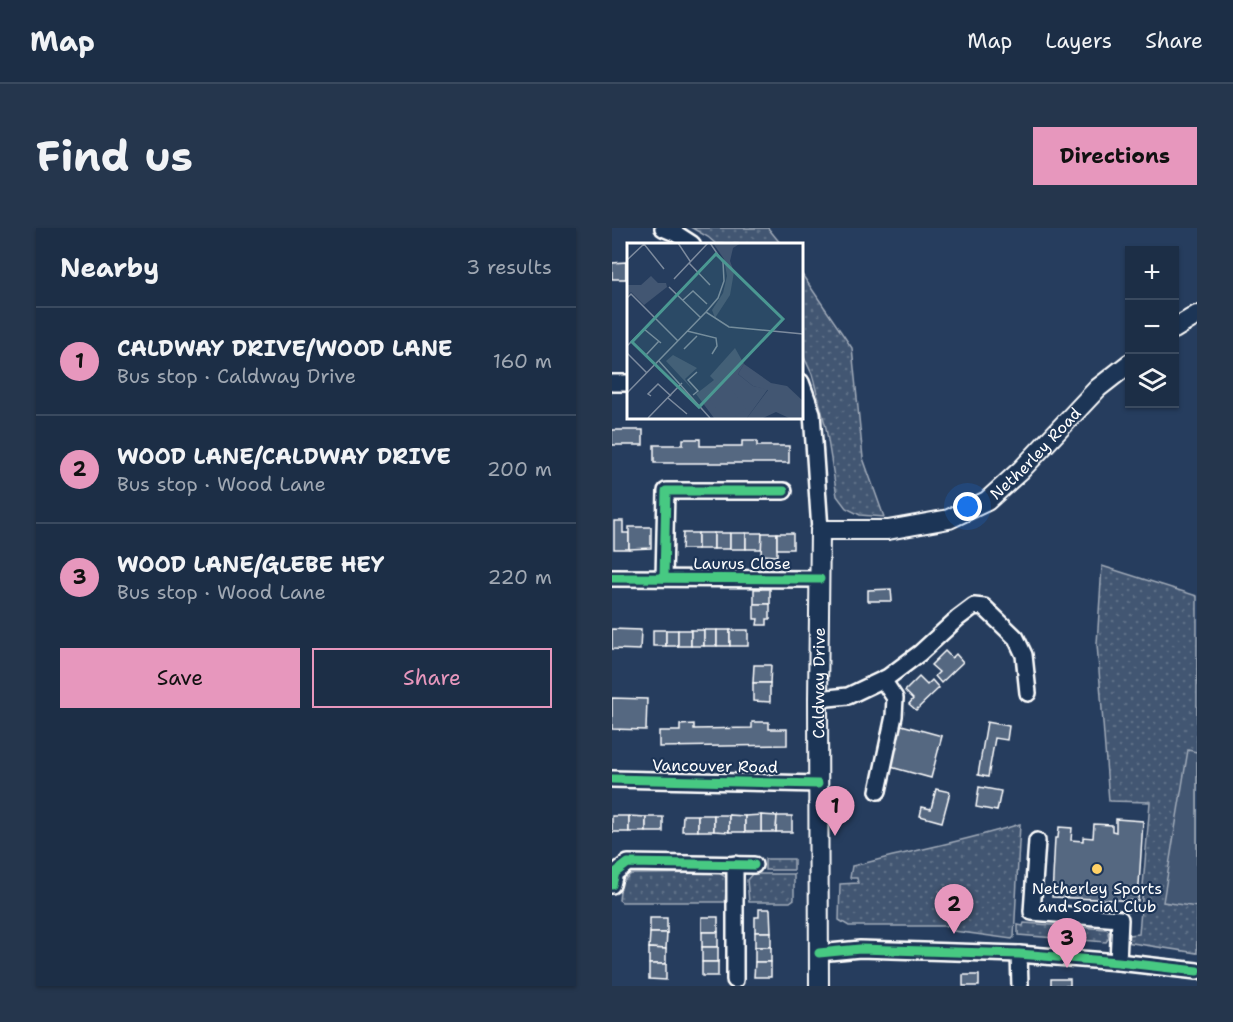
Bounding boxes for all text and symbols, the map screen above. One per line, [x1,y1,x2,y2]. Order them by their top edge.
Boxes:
text: Map [30,22,95,60]
text: Map [967,27,1012,55]
text: Layers [1045,27,1112,55]
text: Share [1145,27,1203,55]
button: Directions [1033,127,1197,185]
text: Find us [36,128,193,184]
inset map [627,243,802,418]
map controls [1125,246,1179,408]
button: + [1125,246,1179,300]
text: Nearby [60,250,159,285]
text: 3 results [466,254,552,280]
button: − [1125,300,1179,354]
text: CALDWAY DRIVE/WOOD LANE [117,334,452,363]
text: 1 [75,348,84,374]
text: 160 m [493,348,552,374]
button: layers [1125,354,1179,408]
text: Bus stop · Caldway Drive [117,363,356,389]
street label: Netherley Road [985,402,1085,504]
text: WOOD LANE/CALDWAY DRIVE [117,442,451,471]
text: 2 [73,456,87,482]
text: 200 m [487,456,552,482]
text: Bus stop · Wood Lane [117,471,326,497]
your location [953,492,982,521]
text: WOOD LANE/GLEBE HEY [117,550,385,579]
street label: Laurus Close [693,553,791,574]
text: 3 [73,564,87,590]
text: 220 m [488,564,552,590]
text: Bus stop · Wood Lane [117,579,326,605]
street label: Caldway Drive [807,627,829,739]
button: Save [60,648,300,708]
button: Share [312,648,552,708]
street label: Vancouver Road [652,754,778,778]
pin: 1 [816,786,854,836]
marker: Netherley Sports and Social Club [1090,862,1104,876]
place label: Netherley Sports and Social Club [1032,878,1162,917]
pin: 2 [934,884,974,934]
pin: 3 [1048,918,1086,968]

